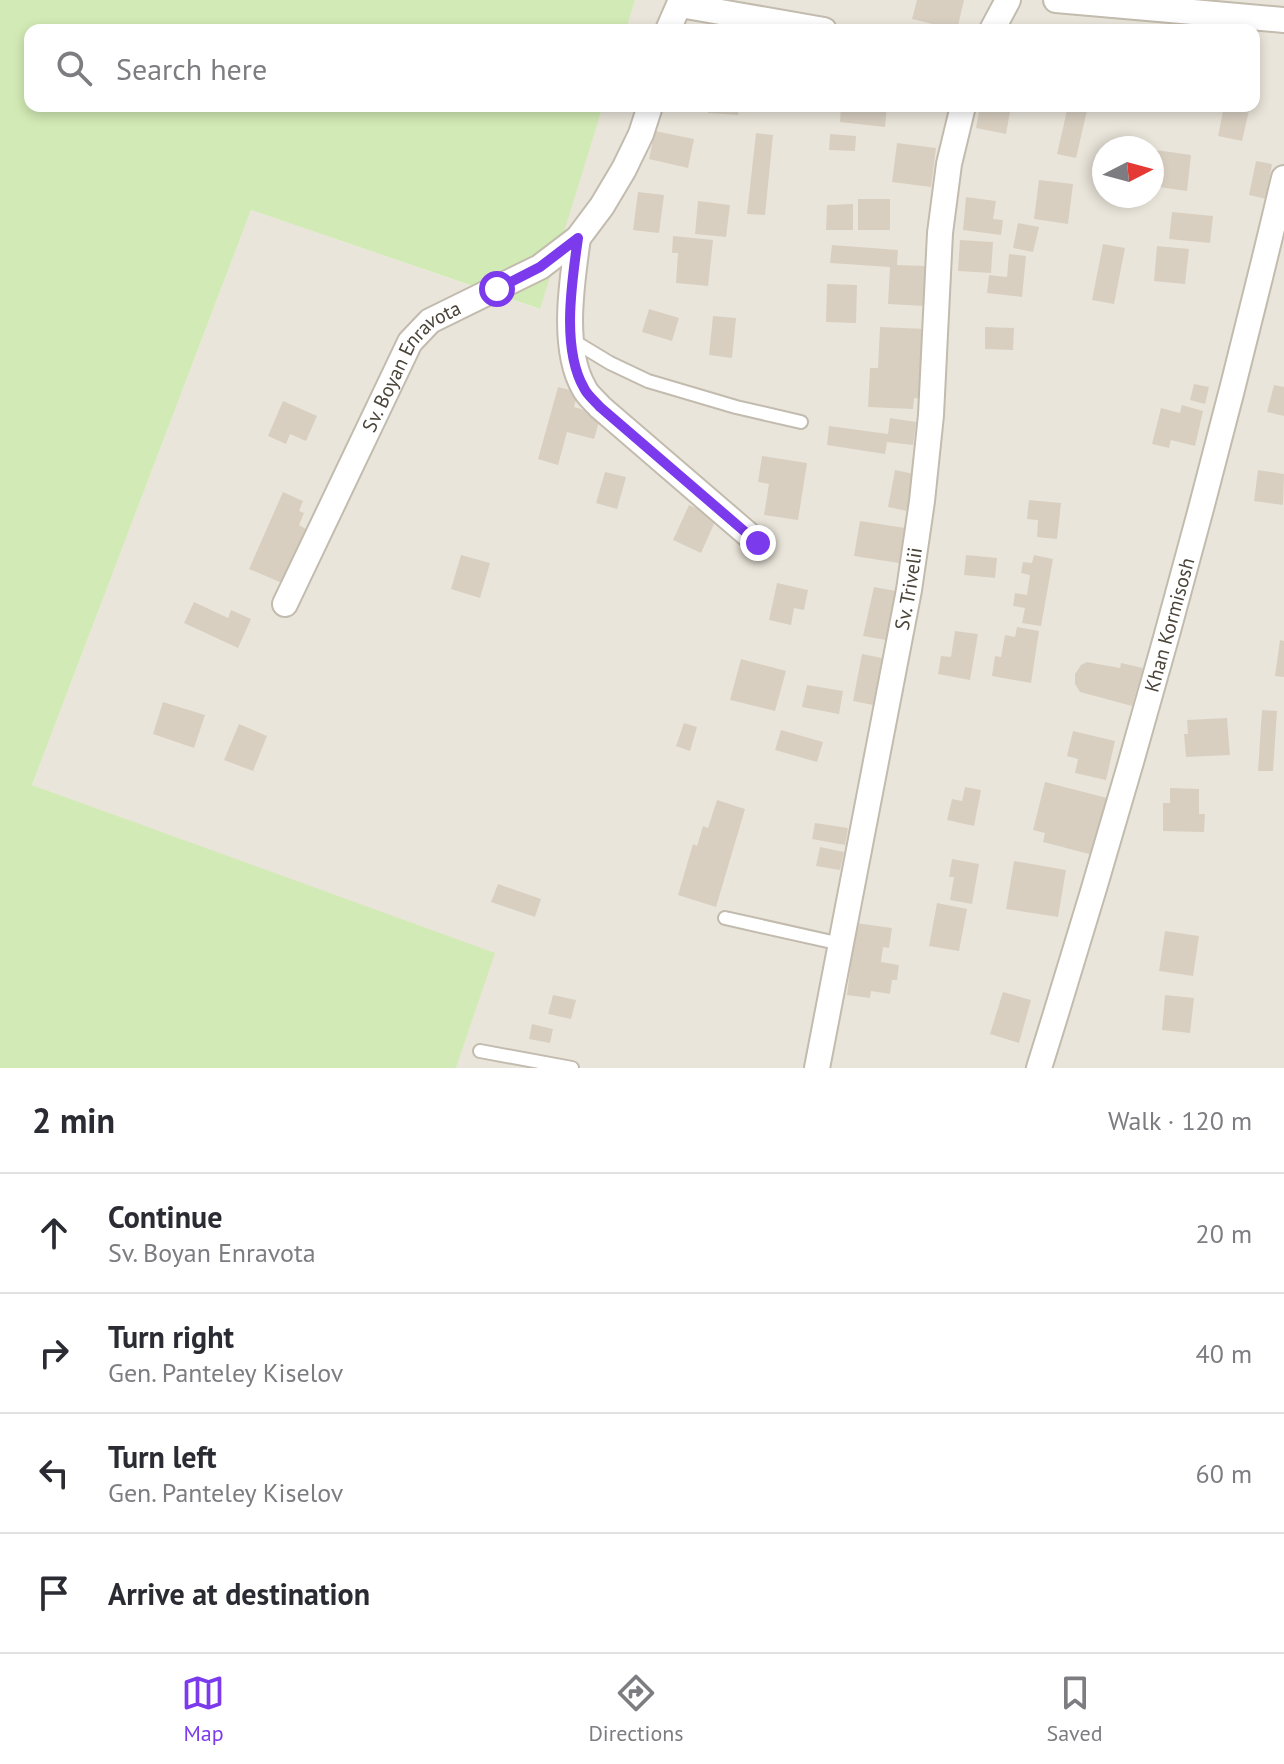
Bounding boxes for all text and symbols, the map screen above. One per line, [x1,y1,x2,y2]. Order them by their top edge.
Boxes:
search box [24,24,1260,112]
icon: search [52,46,96,90]
text: Search here [116,49,267,88]
north arrow [1092,136,1164,208]
route start [479,271,515,307]
street label: Sv. Boyan Enravota [356,295,465,436]
route end [740,525,776,561]
street label: Sv. Trivelii [889,546,928,632]
street label: Khan Kormisosh [1139,555,1200,695]
text: 2 min [32,1098,115,1142]
text: Walk · 120 m [1108,1104,1252,1137]
text: Continue [108,1197,222,1236]
icon: ahead [32,1211,76,1255]
text: 20 m [1196,1217,1252,1250]
text: Sv. Boyan Enravota [108,1236,316,1269]
text: Turn right [108,1317,234,1356]
icon: right [32,1331,76,1375]
text: 40 m [1196,1337,1252,1370]
text: Gen. Panteley Kiselov [108,1356,343,1389]
text: Turn left [108,1437,216,1476]
icon: left [32,1451,76,1495]
text: 60 m [1196,1457,1252,1490]
text: Gen. Panteley Kiselov [108,1476,343,1509]
icon: arrive [32,1571,76,1615]
text: Arrive at destination [108,1574,370,1613]
tab: Map [181,1671,225,1747]
tab: Directions [588,1671,684,1747]
tab: Saved [1047,1671,1102,1747]

